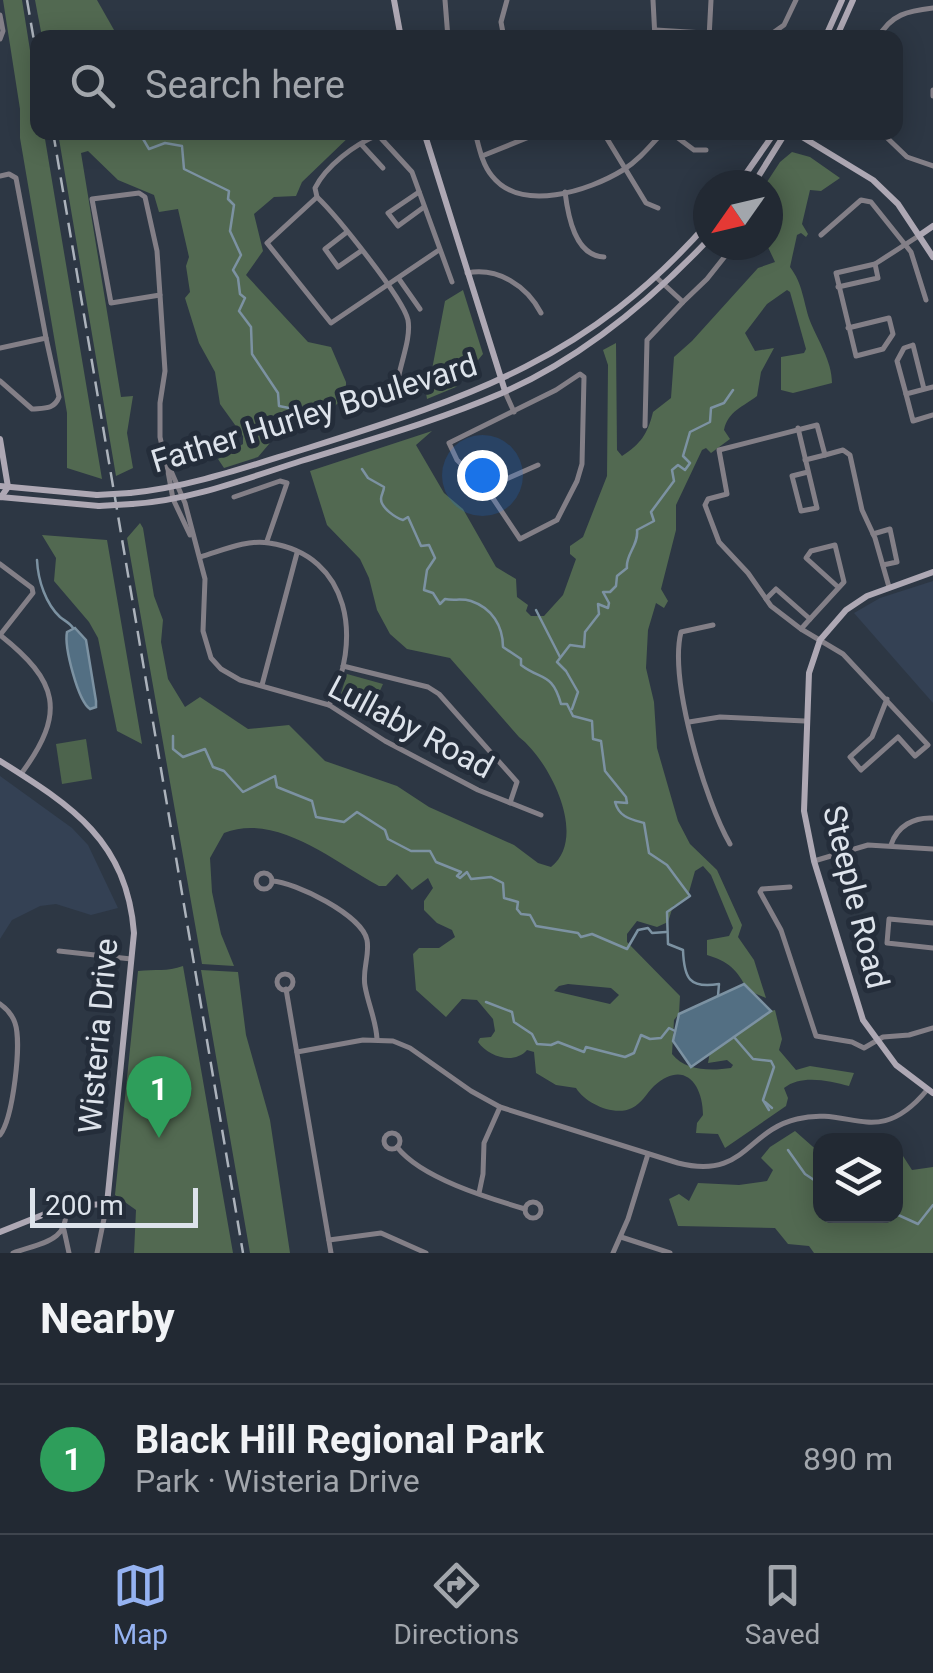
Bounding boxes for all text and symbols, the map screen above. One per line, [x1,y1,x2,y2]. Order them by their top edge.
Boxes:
search box [30,30,903,140]
icon: search [65,58,120,113]
text: Search here [145,63,345,107]
north arrow [693,170,783,260]
street label: Father Hurley Boulevard [146,345,482,481]
your location [457,450,508,501]
street label: Lullaby Road [322,668,500,786]
street label: Steeple Road [815,801,897,993]
street label: Wisteria Drive [71,937,125,1135]
pin: 1 [126,1056,192,1138]
map controls [813,1133,903,1223]
button: layers [813,1133,903,1223]
scale bar [30,1183,198,1228]
text: 200 m [45,1189,124,1222]
text: Nearby [40,1294,175,1343]
text: Black Hill Regional Park [135,1418,544,1462]
text: 1 [63,1440,82,1478]
text: 890 m [803,1440,893,1478]
text: Park · Wisteria Drive [135,1462,420,1500]
tab: Map [113,1558,168,1651]
tab: Directions [393,1558,519,1651]
tab: Saved [745,1558,820,1651]

